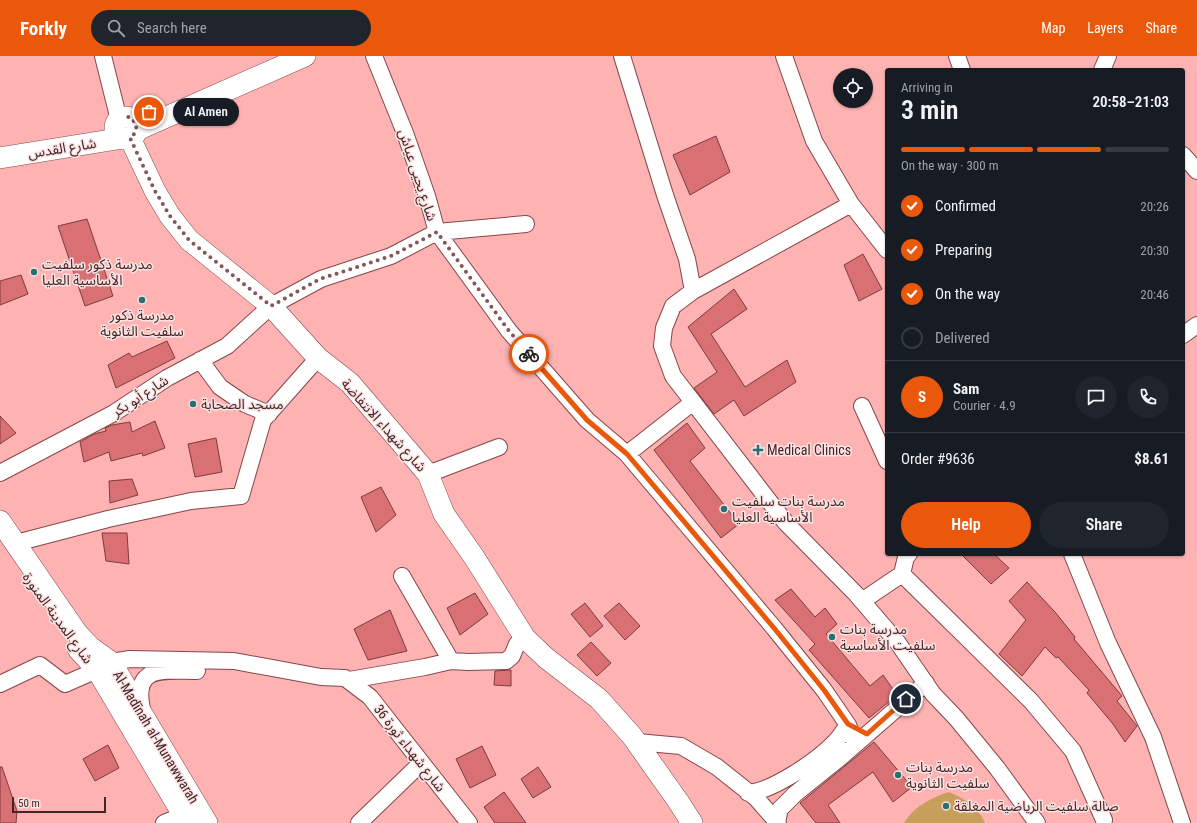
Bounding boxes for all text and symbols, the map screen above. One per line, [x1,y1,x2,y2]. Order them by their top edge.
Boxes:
search box [91,10,371,46]
text: Forkly [20,17,67,40]
icon: search [105,17,127,39]
text: Search here [137,19,207,37]
text: Map [1041,20,1065,36]
text: Layers [1087,20,1124,36]
text: Share [1146,20,1177,36]
map controls [833,68,873,108]
button: locate [833,68,873,108]
text: Arriving in [901,80,953,95]
text: 20:58–21:03 [1092,93,1169,111]
pin [132,95,166,129]
text: 3 min [901,95,959,125]
callout: Al Amen [173,98,239,126]
icon: bag [138,101,160,123]
text: Al Amen [184,104,228,119]
street label: شارع يحيى عياش [393,127,440,224]
street label: شارع القدس [27,135,98,164]
text: On the way · 300 m [901,158,998,173]
icon: check [901,195,923,217]
text: Confirmed [935,197,996,215]
text: 20:26 [1140,199,1169,214]
icon: check [901,239,923,261]
text: Preparing [935,241,992,259]
text: 20:30 [1140,243,1169,258]
place label: مدرسة ذكور سلفيت الأساسية العليا [42,256,153,288]
marker: مدرسة ذكور سلفيت الأساسية العليا [29,267,39,277]
icon: check [901,283,923,305]
text: On the way [935,285,1000,303]
text: 20:46 [1140,287,1169,302]
marker: مدرسة ذكور سلفيت الثانوية [137,295,147,305]
place label: مدرسة ذكور سلفيت الثانوية [100,307,184,340]
text: Delivered [935,329,990,347]
courier [509,334,549,374]
icon: bike [518,343,540,365]
street label: شارع أبو بكر [108,371,173,423]
street label: شارع شهداء الانتفاضة [336,375,430,477]
button: chat [1075,376,1117,418]
button: phone [1127,376,1169,418]
text: Sam [953,380,979,398]
text: S [918,388,926,406]
place label: مسجد الصحابة [201,396,284,412]
text: Courier · 4.9 [953,398,1016,413]
marker: مسجد الصحابة [188,399,198,409]
place label: Medical Clinics [767,442,851,458]
marker: Medical Clinics [752,444,764,456]
text: Order #9636 [901,450,975,468]
text: $8.61 [1134,450,1169,468]
place label: مدرسة بنات سلفيت الأساسية العليا [732,493,845,525]
button: Help [901,502,1031,548]
button: Share [1039,502,1169,548]
marker: مدرسة بنات سلفيت الأساسية العليا [719,504,729,514]
street label: شارع المدينة المنورة [17,569,96,668]
place label: مدرسة بنات سلفيت الأساسية [840,621,935,653]
marker: مدرسة بنات سلفيت الأساسية [827,632,837,642]
street label: Al-Madīnah al-Munawwarah [110,668,202,806]
pin [889,682,923,716]
icon: home [895,688,917,710]
street label: شارع شهداء ثورة 36 [369,701,449,797]
place label: مدرسة بنات سلفيت الثانوية [906,759,989,792]
marker: مدرسة بنات سلفيت الثانوية [893,770,903,780]
scale bar [12,795,106,814]
text: 50 m [18,797,40,810]
place label: صالة سلفيت الرياضية المغلقة [954,798,1119,815]
marker: صالة سلفيت الرياضية المغلقة [941,801,951,811]

